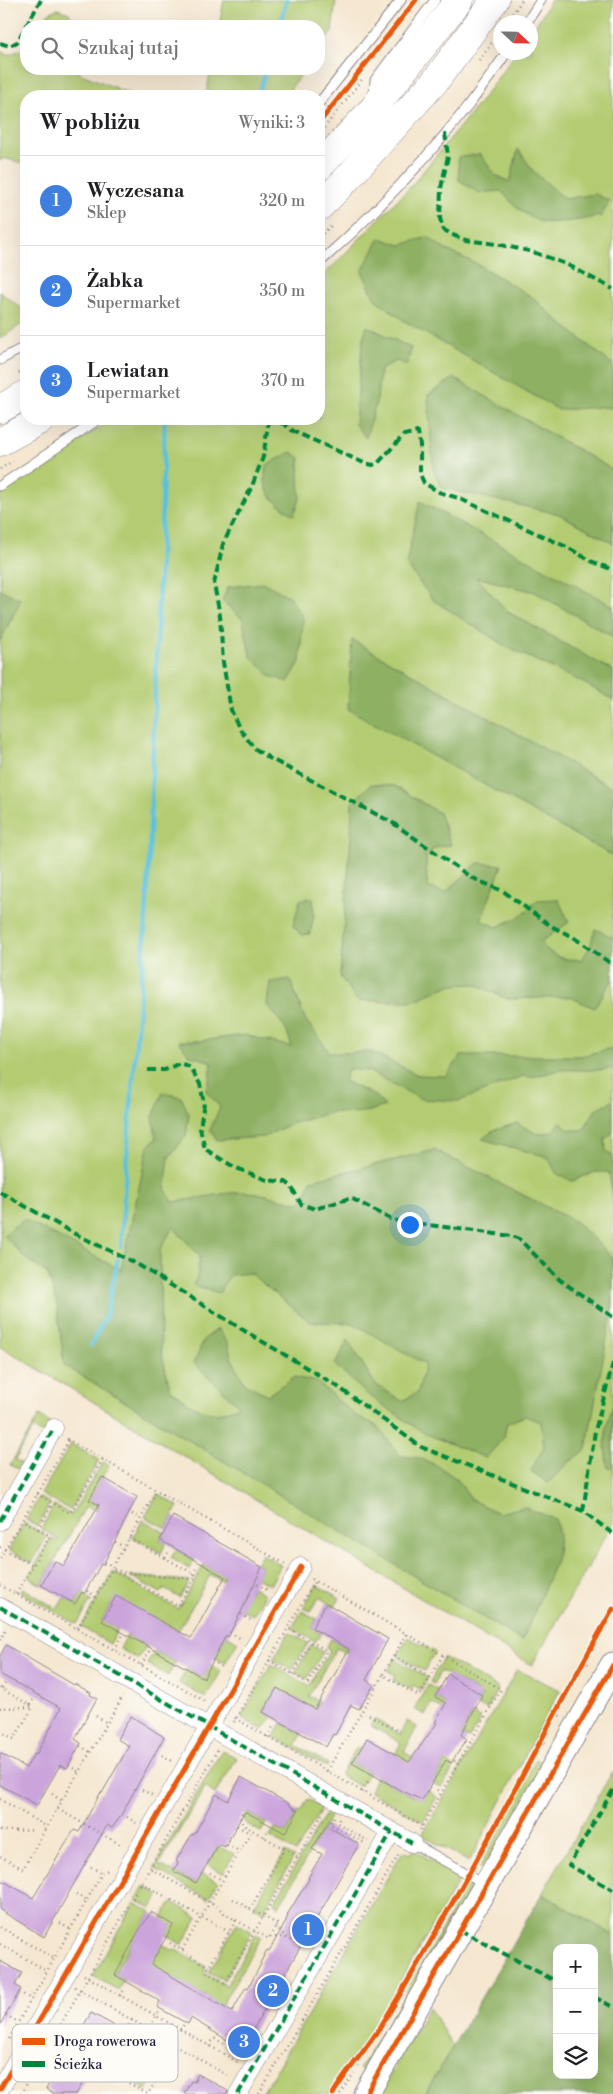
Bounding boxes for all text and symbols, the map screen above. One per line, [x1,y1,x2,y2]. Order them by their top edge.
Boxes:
north arrow [493,15,538,60]
search box [20,20,325,75]
icon: search [38,34,66,62]
text: Szukaj tutaj [78,36,179,60]
text: W pobliżu [40,110,140,136]
text: Wyniki: 3 [239,113,305,133]
text: Wyczesana [87,179,184,203]
text: 1 [52,191,60,211]
text: 320 m [259,191,305,211]
text: Sklep [87,203,127,223]
text: Żabka [87,269,143,293]
text: 2 [51,281,61,301]
text: 350 m [259,281,305,301]
text: Supermarket [87,293,181,313]
text: Lewiatan [87,359,169,383]
text: 3 [51,371,61,391]
text: 370 m [261,371,305,391]
text: Supermarket [87,383,181,403]
your location [397,1212,423,1238]
pin: 1 [292,1911,324,1949]
map controls [553,1944,598,2079]
button: + [553,1944,598,1989]
pin: 2 [257,1972,289,2010]
button: − [553,1989,598,2034]
pin: 3 [228,2023,260,2061]
legend [12,2024,178,2082]
text: Droga rowerowa [54,2033,157,2051]
button: layers [553,2034,598,2079]
text: Ścieżka [54,2054,103,2074]

